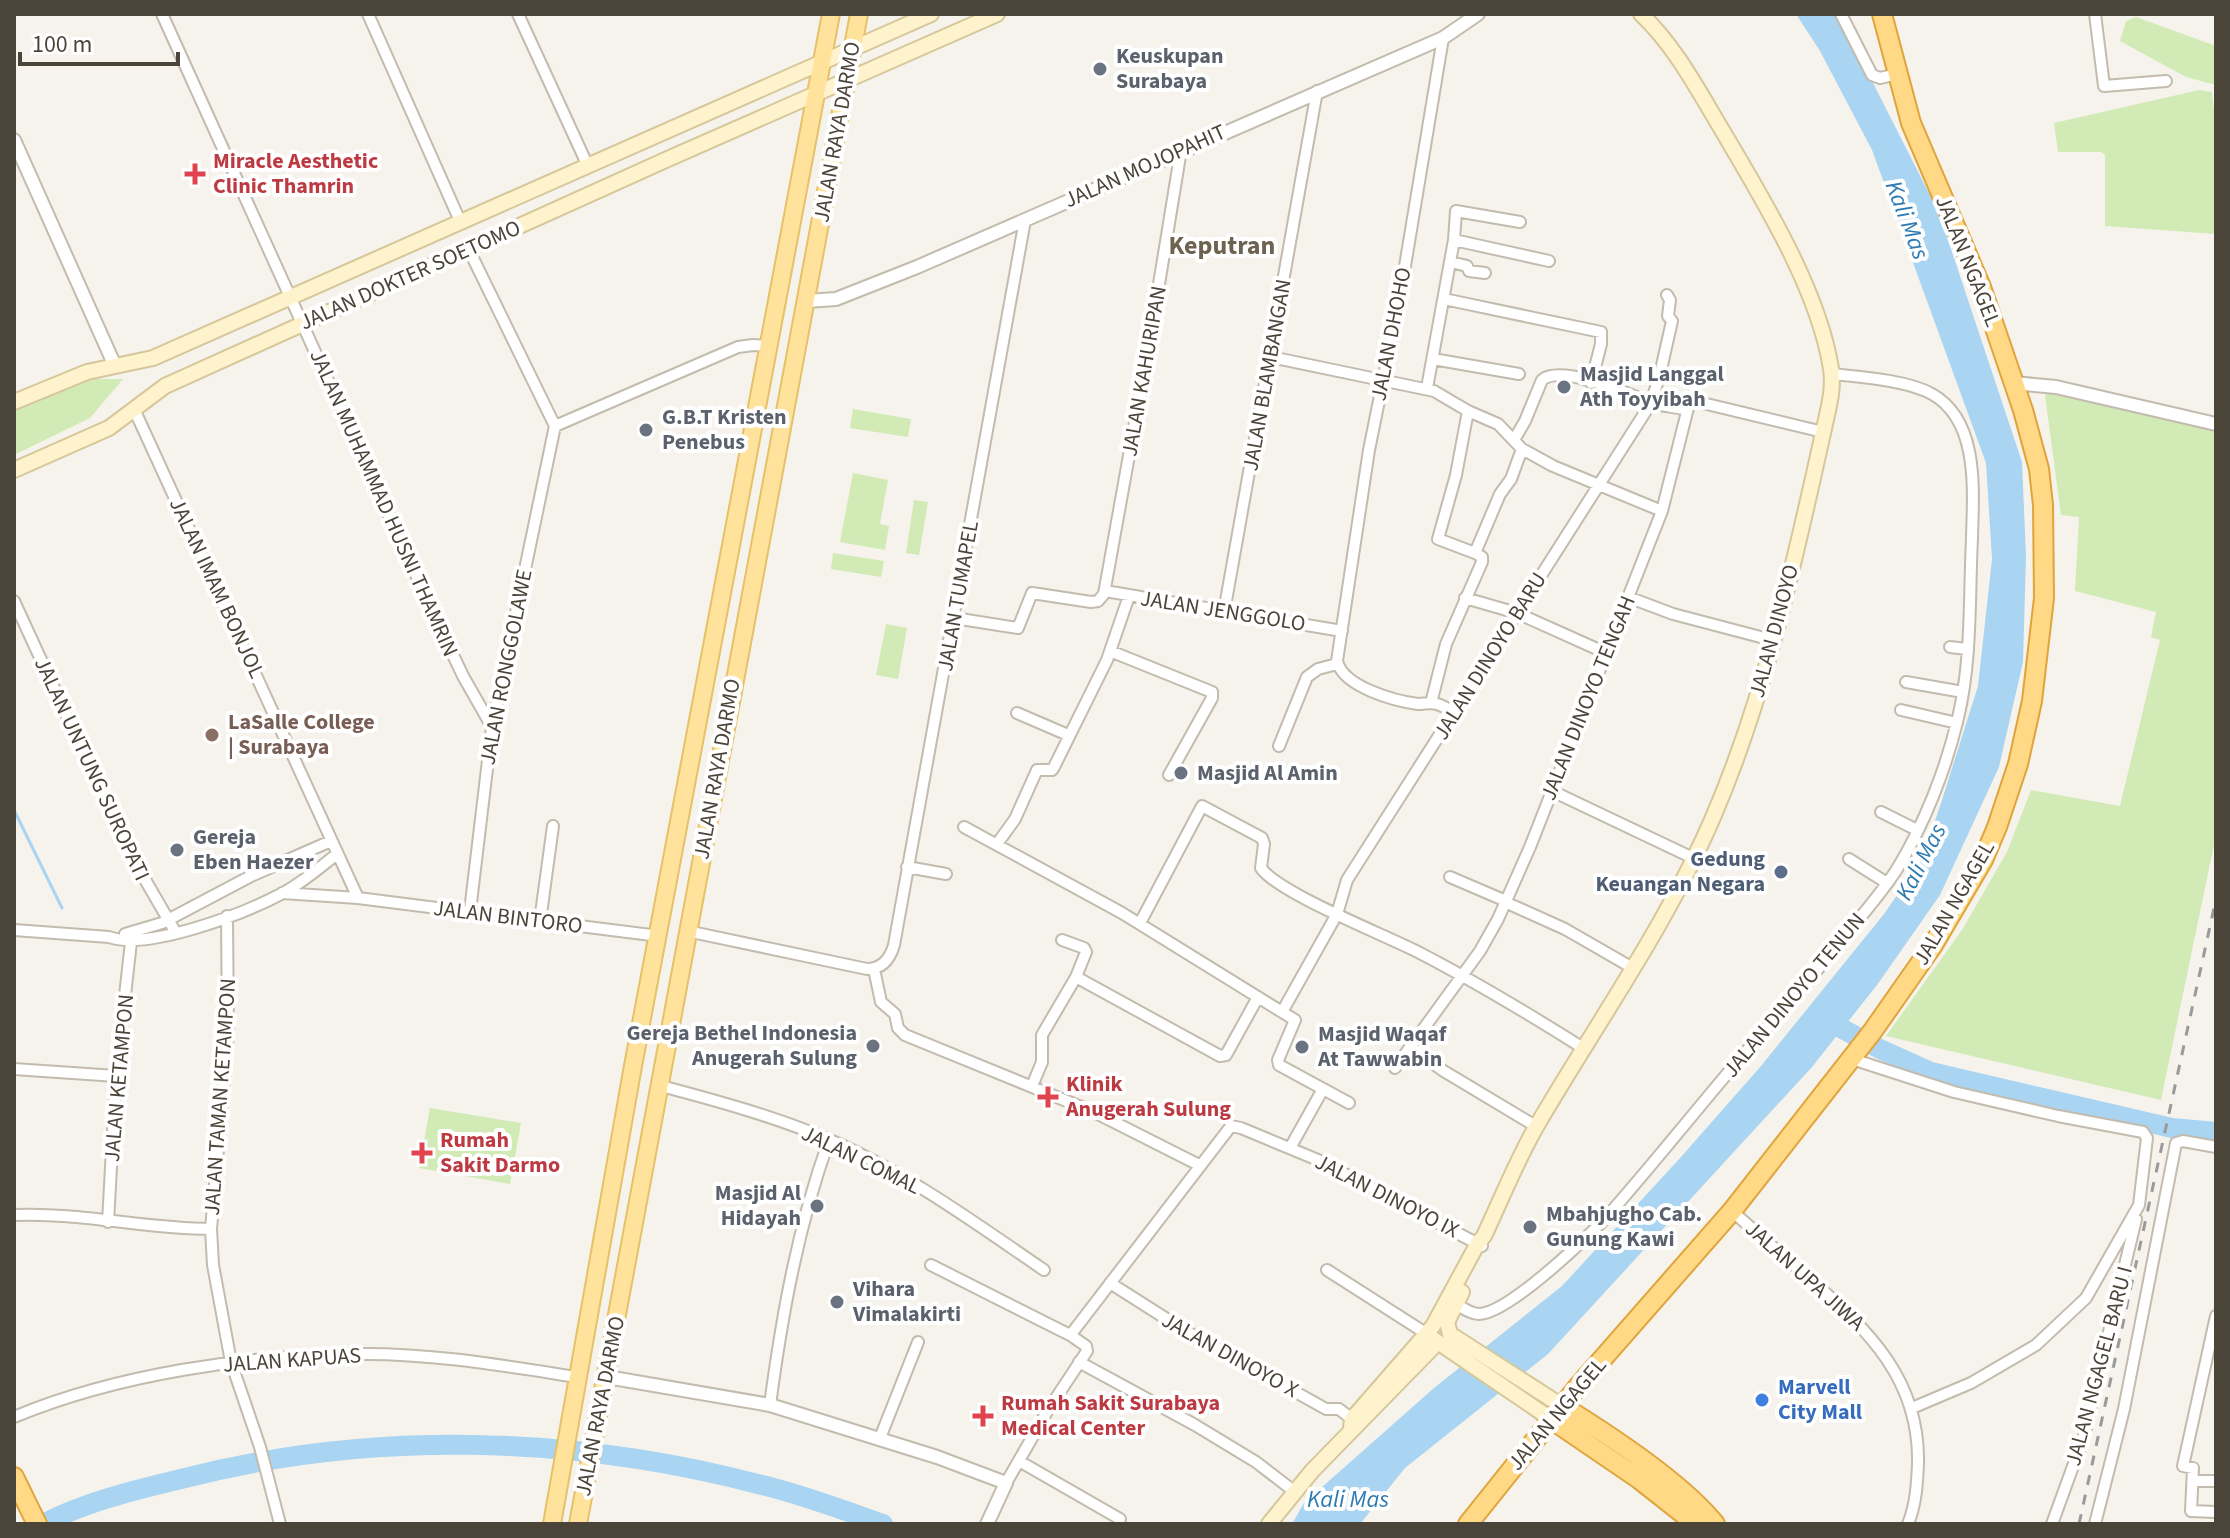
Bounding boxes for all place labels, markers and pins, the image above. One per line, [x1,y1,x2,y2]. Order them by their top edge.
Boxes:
place label: Keuskupan Surabaya [1116,40,1223,97]
marker: Keuskupan Surabaya [1091,60,1109,78]
place label: Miracle Aesthetic Clinic Thamrin [213,145,378,202]
marker: Miracle Aesthetic Clinic Thamrin [184,163,206,185]
place label: Masjid Langgal Ath Toyyibah [1579,358,1725,415]
marker: Masjid Langgal Ath Toyyibah [1555,378,1573,396]
place label: G.B.T Kristen Penebus [662,401,787,458]
marker: G.B.T Kristen Penebus [637,421,655,439]
place label: LaSalle College | Surabaya [228,706,375,763]
marker: LaSalle College | Surabaya [203,726,221,744]
place label: Masjid Al Amin [1197,757,1338,789]
marker: Masjid Al Amin [1172,764,1190,782]
place label: Gereja Eben Haezer [193,821,314,878]
marker: Gereja Eben Haezer [168,841,186,859]
place label: Gedung Keuangan Negara [1595,843,1765,900]
marker: Gedung Keuangan Negara [1772,863,1790,881]
place label: Gereja Bethel Indonesia Anugerah Sulung [627,1017,857,1074]
place label: Masjid Waqaf At Tawwabin [1317,1018,1448,1075]
marker: Gereja Bethel Indonesia Anugerah Sulung [864,1037,882,1055]
marker: Masjid Waqaf At Tawwabin [1293,1038,1311,1056]
place label: Klinik Anugerah Sulung [1065,1068,1231,1125]
marker: Klinik Anugerah Sulung [1037,1086,1059,1108]
place label: Rumah Sakit Darmo [440,1124,560,1181]
marker: Rumah Sakit Darmo [411,1142,433,1164]
place label: Masjid Al Hidayah [715,1177,802,1234]
marker: Masjid Al Hidayah [808,1197,826,1215]
place label: Mbahjugho Cab. Gunung Kawi [1546,1198,1702,1255]
marker: Mbahjugho Cab. Gunung Kawi [1521,1218,1539,1236]
place label: Vihara Vimalakirti [852,1273,961,1330]
marker: Vihara Vimalakirti [828,1293,846,1311]
place label: Marvell City Mall [1778,1371,1863,1428]
place label: Rumah Sakit Surabaya Medical Center [1001,1387,1220,1444]
marker: Marvell City Mall [1753,1391,1771,1409]
marker: Rumah Sakit Surabaya Medical Center [972,1405,994,1427]

